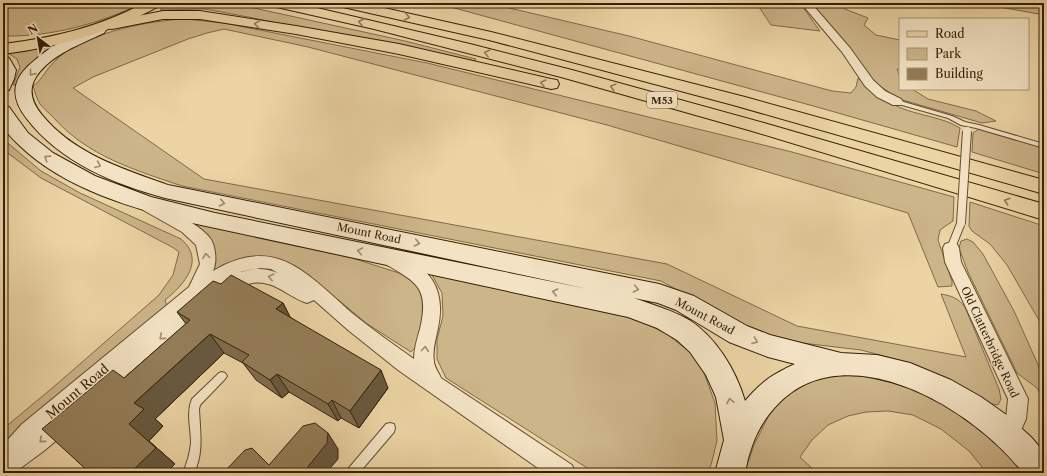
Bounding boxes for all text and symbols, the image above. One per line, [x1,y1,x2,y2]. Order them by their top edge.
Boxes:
one-way arrow [404,12,410,20]
north arrow [18,18,58,58]
legend [899,18,1029,90]
one-way arrow [358,19,364,27]
one-way arrow [254,20,260,29]
text: N [25,21,41,38]
text: Road [935,26,965,41]
text: Park [935,46,962,61]
one-way arrow [484,49,491,58]
text: Building [935,66,983,81]
one-way arrow [29,69,36,76]
one-way arrow [540,79,547,87]
one-way arrow [610,83,617,92]
road number: M53 [647,92,677,108]
one-way arrow [45,156,52,163]
one-way arrow [93,160,101,168]
one-way arrow [1003,197,1010,206]
one-way arrow [218,198,225,206]
street label: Mount Road [336,219,403,247]
one-way arrow [414,238,421,247]
one-way arrow [356,248,363,256]
one-way arrow [202,253,211,259]
one-way arrow [268,273,275,282]
one-way arrow [633,284,640,293]
street label: Old Clatterbridge Road [958,284,1022,400]
one-way arrow [552,288,559,296]
street label: Mount Road [673,294,737,338]
one-way arrow [159,332,166,339]
one-way arrow [751,336,758,344]
one-way arrow [421,346,430,352]
street label: Mount Road [42,360,112,422]
one-way arrow [727,398,735,404]
one-way arrow [39,435,47,442]

